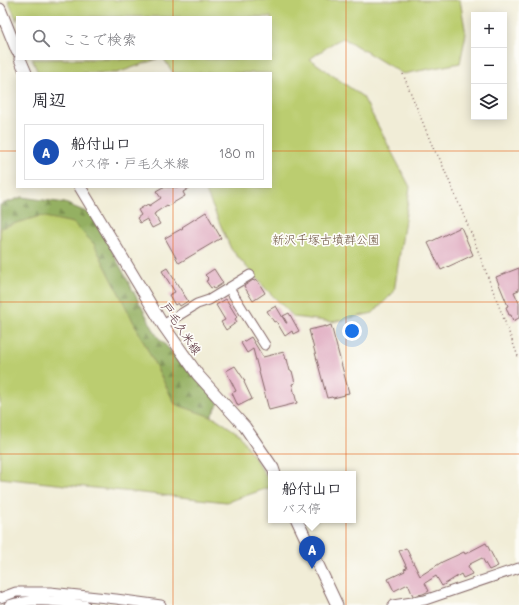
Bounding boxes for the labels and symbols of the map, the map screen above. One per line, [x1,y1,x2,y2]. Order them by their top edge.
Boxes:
park label: 新沢千塚古墳群公園 [272,231,380,247]
street label: 戸毛久米線 [159,299,205,357]
your location [342,321,362,341]
pin: A [299,536,325,569]

